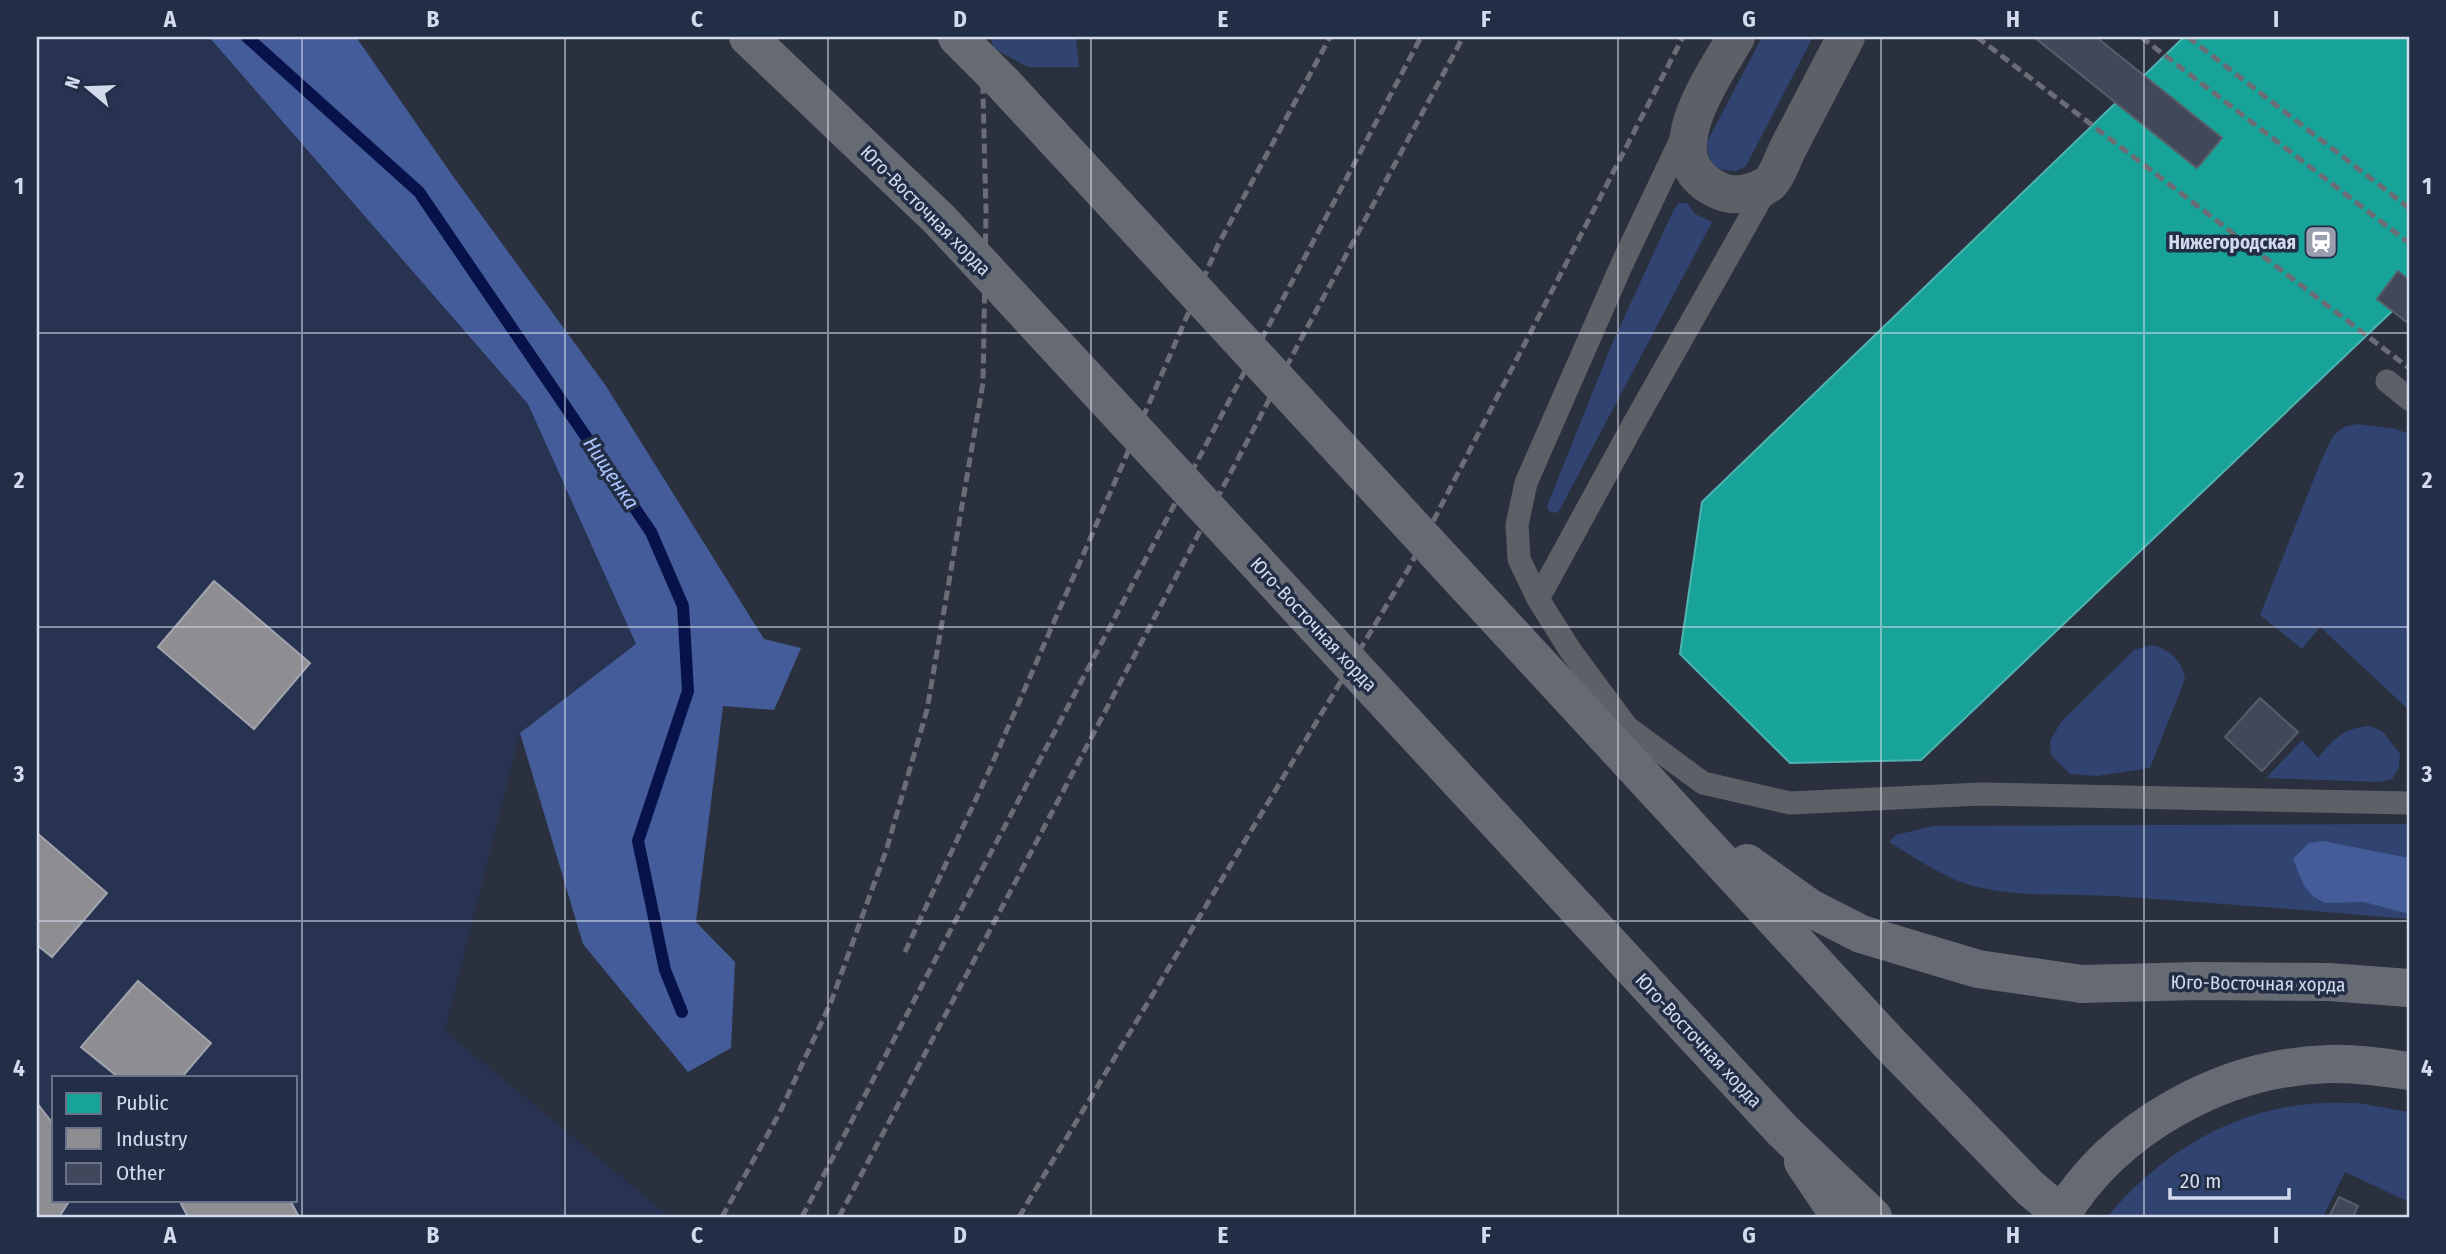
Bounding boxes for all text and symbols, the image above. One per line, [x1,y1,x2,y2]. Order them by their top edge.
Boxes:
text: A [163,5,177,33]
text: B [427,5,440,33]
text: C [691,5,703,33]
text: D [953,5,967,33]
text: E [1218,5,1229,33]
text: F [1481,5,1491,33]
text: G [1742,5,1756,33]
text: H [2006,5,2020,33]
text: I [2273,5,2279,33]
north arrow [52,52,122,122]
text: N [60,73,85,92]
street label: Юго-Восточная хорда [856,140,996,280]
text: 1 [14,172,24,200]
text: 1 [2422,172,2432,200]
station icon: Нижегородская [2302,223,2340,261]
place label: Нижегородская [2169,231,2296,254]
water label: Нищенка [577,432,645,514]
text: 2 [13,466,25,494]
text: 2 [2421,466,2433,494]
street label: Юго-Восточная хорда [1246,553,1382,696]
text: 3 [13,760,25,788]
text: 3 [2421,760,2433,788]
street label: Юго-Восточная хорда [1631,969,1767,1112]
street label: Юго-Восточная хорда [2170,970,2346,997]
text: 4 [13,1054,25,1082]
text: 4 [2421,1054,2433,1082]
legend [52,1076,298,1202]
text: Public [116,1090,168,1116]
text: Industry [116,1126,188,1152]
scale bar [2170,1156,2288,1200]
text: Other [116,1160,165,1186]
text: 20 m [2180,1168,2221,1194]
text: A [163,1221,177,1249]
text: B [427,1221,440,1249]
text: C [691,1221,703,1249]
text: D [953,1221,967,1249]
text: E [1218,1221,1229,1249]
text: F [1481,1221,1491,1249]
text: G [1742,1221,1756,1249]
text: H [2006,1221,2020,1249]
text: I [2273,1221,2279,1249]

